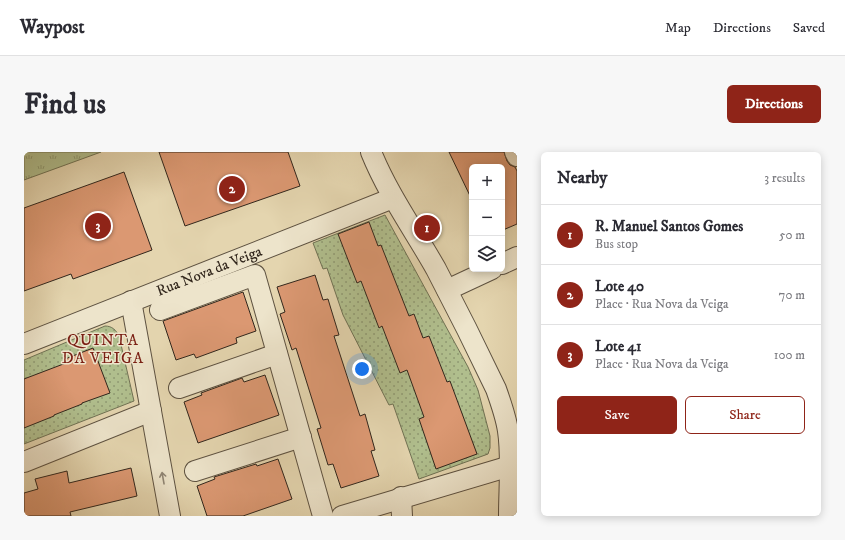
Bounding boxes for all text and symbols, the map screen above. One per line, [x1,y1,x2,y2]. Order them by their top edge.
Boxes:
text: Waypost [20,16,84,39]
text: Map [665,19,691,37]
text: Directions [713,19,771,37]
text: Saved [793,19,825,37]
button: Directions [727,85,821,123]
text: Find us [24,87,106,122]
map controls [469,164,505,272]
button: + [469,164,505,200]
text: Nearby [557,167,607,189]
text: 3 results [764,170,805,186]
pin: 2 [219,174,245,204]
button: − [469,200,505,236]
pin: 3 [85,211,111,241]
pin: 1 [414,213,440,243]
text: R. Manuel Santos Gomes [595,217,743,236]
text: 1 [568,227,572,243]
text: 50 m [779,227,805,243]
button: layers [469,236,505,272]
text: Bus stop [595,236,638,252]
street label: Rua Nova da Veiga [154,242,265,301]
text: Lote 40 [595,277,644,296]
text: 2 [567,287,573,303]
text: 70 m [779,287,805,303]
text: Place · Rua Nova da Veiga [595,296,729,312]
district label: QUINTA DA VEIGA [62,330,144,368]
text: Lote 41 [595,337,641,356]
text: 3 [568,347,572,363]
text: 100 m [774,347,805,363]
text: Place · Rua Nova da Veiga [595,356,729,372]
your location [352,359,372,379]
button: Save [557,396,677,434]
button: Share [685,396,805,434]
one-way arrow [159,472,167,485]

